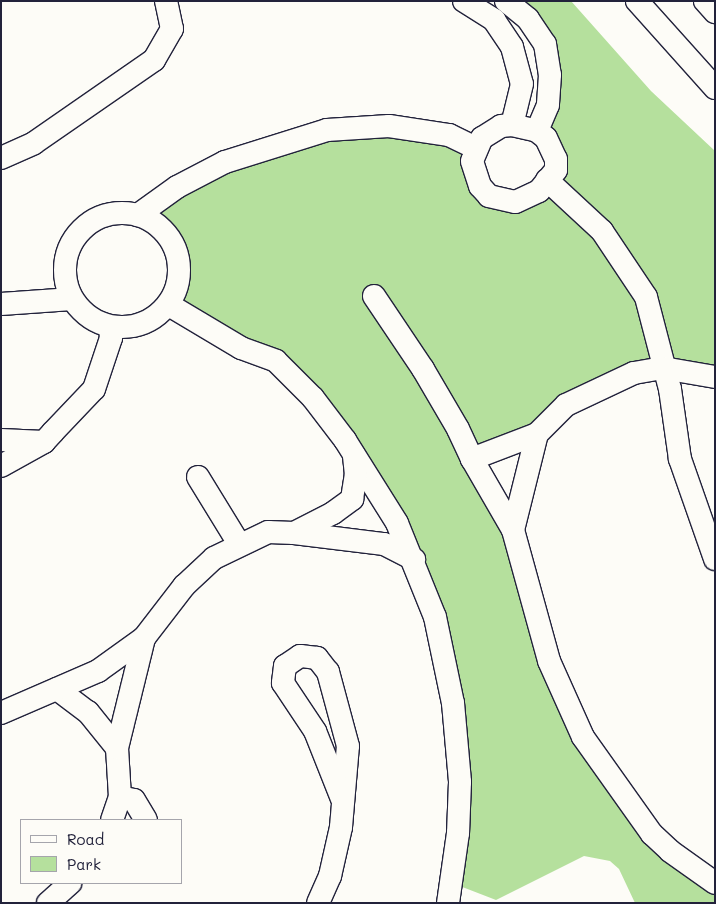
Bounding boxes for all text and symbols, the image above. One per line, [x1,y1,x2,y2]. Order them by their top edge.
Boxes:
legend [20,819,182,884]
text: Road [67,829,104,849]
text: Park [67,854,101,874]

